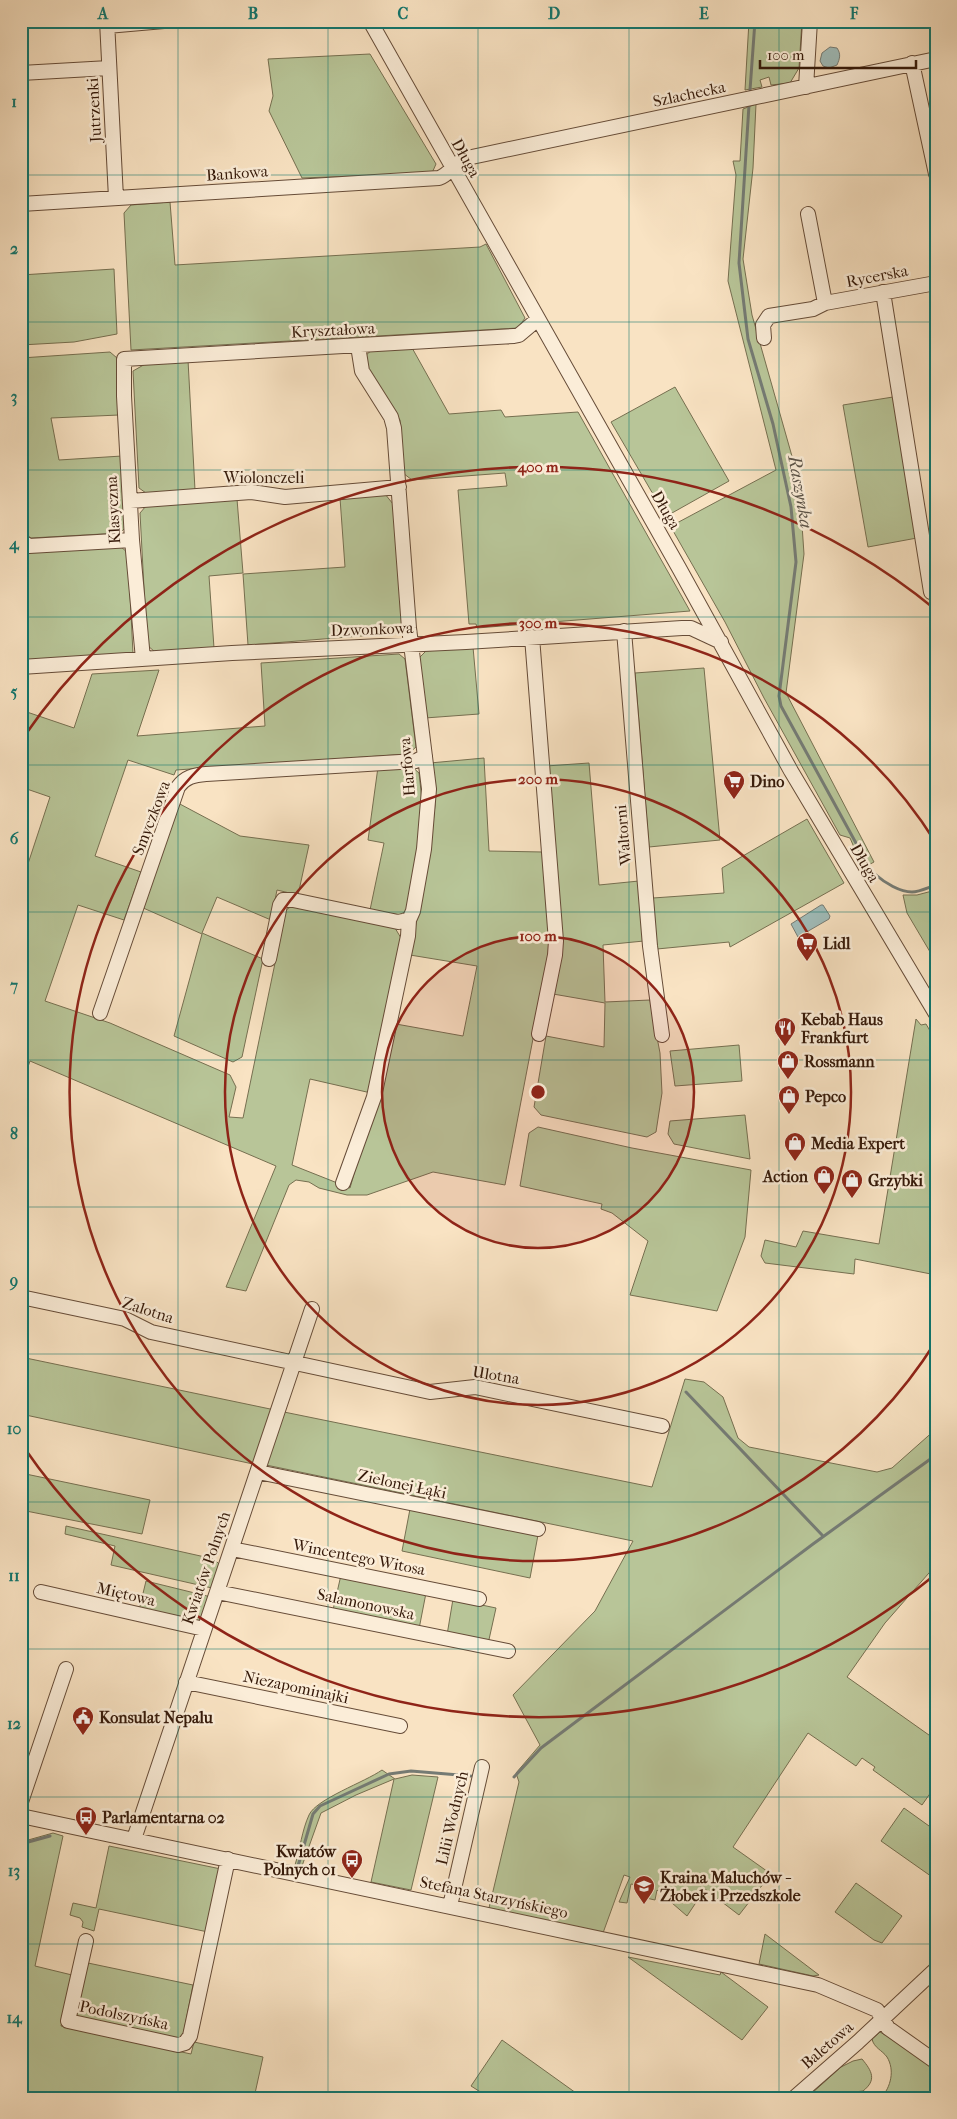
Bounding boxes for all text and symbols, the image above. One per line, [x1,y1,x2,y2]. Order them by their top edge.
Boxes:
text: A [97,4,109,23]
text: B [248,4,258,23]
text: C [398,4,409,23]
text: D [548,4,560,23]
text: E [699,4,709,23]
text: F [849,4,859,23]
scale bar [760,38,916,70]
text: 100 m [767,46,805,64]
street label: Jutrzenki [83,77,105,145]
street label: Szlachecka [651,77,728,111]
text: 1 [11,92,17,111]
street label: Długa [448,135,485,181]
street label: Bankowa [205,161,269,185]
text: 2 [10,239,18,258]
street label: Rycerska [844,261,910,291]
street label: Kryształowa [290,318,376,342]
text: 3 [11,387,17,407]
water label: Raszynka [783,453,817,530]
text: 400 m [516,458,559,476]
street label: Wiolonczeli [223,468,305,487]
street label: Klasyczna [102,475,124,545]
street label: Długa [647,487,685,533]
text: 4 [8,534,20,554]
text: 300 m [519,614,558,632]
street label: Dzwonkowa [330,618,414,640]
text: 5 [11,682,18,701]
street label: Harfowa [395,736,419,797]
supermarket icon: Dino [722,769,746,800]
text: 200 m [518,770,558,788]
place label: Dino [750,772,784,791]
street label: Smyczkowa [128,777,174,858]
street label: Waltorni [611,804,635,867]
text: 6 [10,829,19,848]
street label: Długa [846,840,884,886]
text: 100 m [519,927,557,945]
supermarket icon: Lidl [795,931,819,962]
place label: Lidl [823,934,851,953]
text: 7 [9,976,18,995]
place label: Kebab Haus Frankfurt [800,1010,883,1047]
restaurant icon: Kebab Haus Frankfurt [773,1016,797,1047]
shop icon: Rossmann [776,1049,800,1080]
place label: Rossmann [804,1052,875,1071]
centre of rings [529,1083,547,1101]
shop icon: Pepco [777,1084,801,1115]
place label: Pepco [805,1087,846,1107]
text: 8 [10,1124,18,1143]
shop icon: Media Expert [783,1131,807,1162]
place label: Media Expert [810,1134,905,1154]
shop icon: Action [812,1164,836,1195]
place label: Action [762,1167,809,1186]
shop icon: Grzybki [840,1168,864,1199]
place label: Grzybki [868,1171,923,1191]
text: 9 [9,1271,18,1291]
street label: Zalotna [120,1293,177,1327]
street label: Ulotna [471,1362,521,1388]
text: 10 [7,1419,21,1438]
street label: Zielonej Łąki [356,1465,448,1503]
street label: Kwiatów Polnych [178,1509,234,1627]
street label: Wincentego Witosa [290,1535,428,1579]
text: 11 [8,1566,20,1585]
street label: Miętowa [95,1578,158,1610]
street label: Salamonowska [316,1584,417,1624]
street label: Niezapominajki [241,1667,351,1708]
public building icon: Konsulat Nepalu [71,1705,95,1736]
place label: Konsulat Nepalu [99,1708,214,1728]
text: 12 [7,1714,21,1733]
street label: Lilii Wodnych [432,1769,472,1867]
bus stop icon: Parlamentarna 02 [74,1805,98,1836]
place label: Parlamentarna 02 [102,1808,225,1827]
place label: Kwiatów Polnych 01 [263,1842,337,1880]
bus stop icon: Kwiatów Polnych 01 [340,1848,364,1879]
text: 13 [8,1861,20,1881]
place label: Kraina Maluchów - Żłobek i Przedszkole [660,1868,801,1905]
street label: Stefana Starzyńskiego [418,1872,570,1922]
school or university icon: Kraina Maluchów - Żłobek i Przedszkole [632,1874,656,1905]
street label: Podolszyńska [78,1996,171,2034]
text: 14 [6,2008,23,2028]
street label: Baletowa [797,2017,857,2073]

